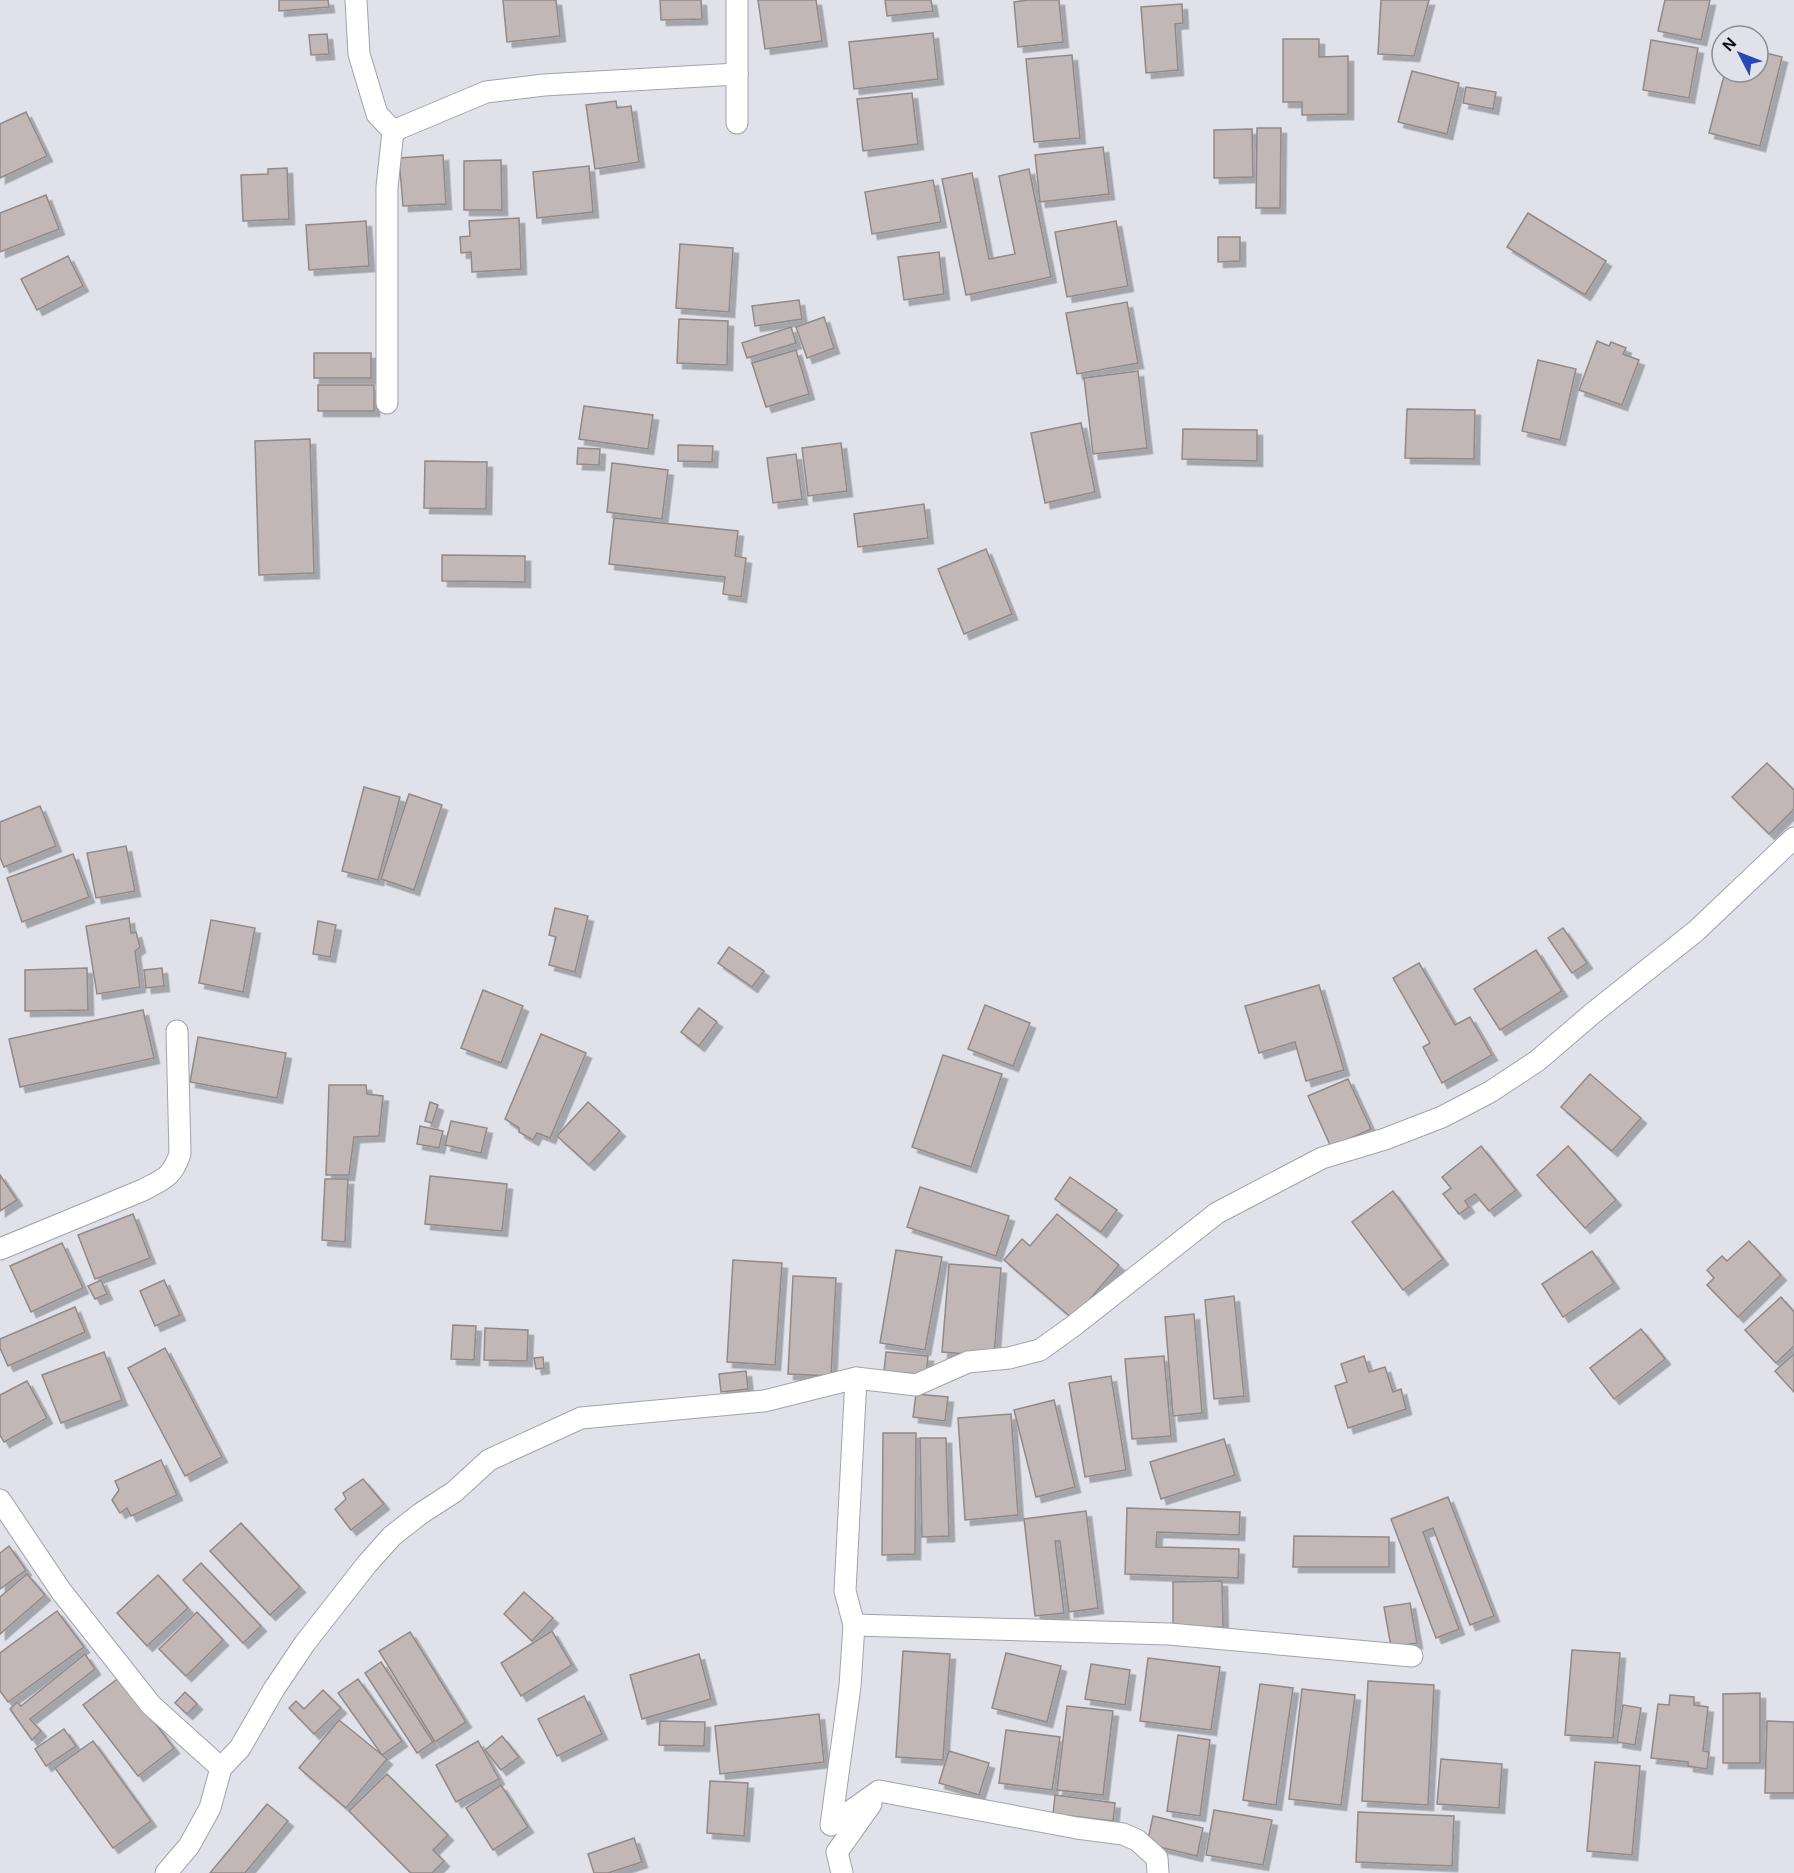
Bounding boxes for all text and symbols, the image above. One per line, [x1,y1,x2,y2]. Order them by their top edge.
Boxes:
north arrow [1710,24,1770,84]
text: N [1719,34,1739,54]

